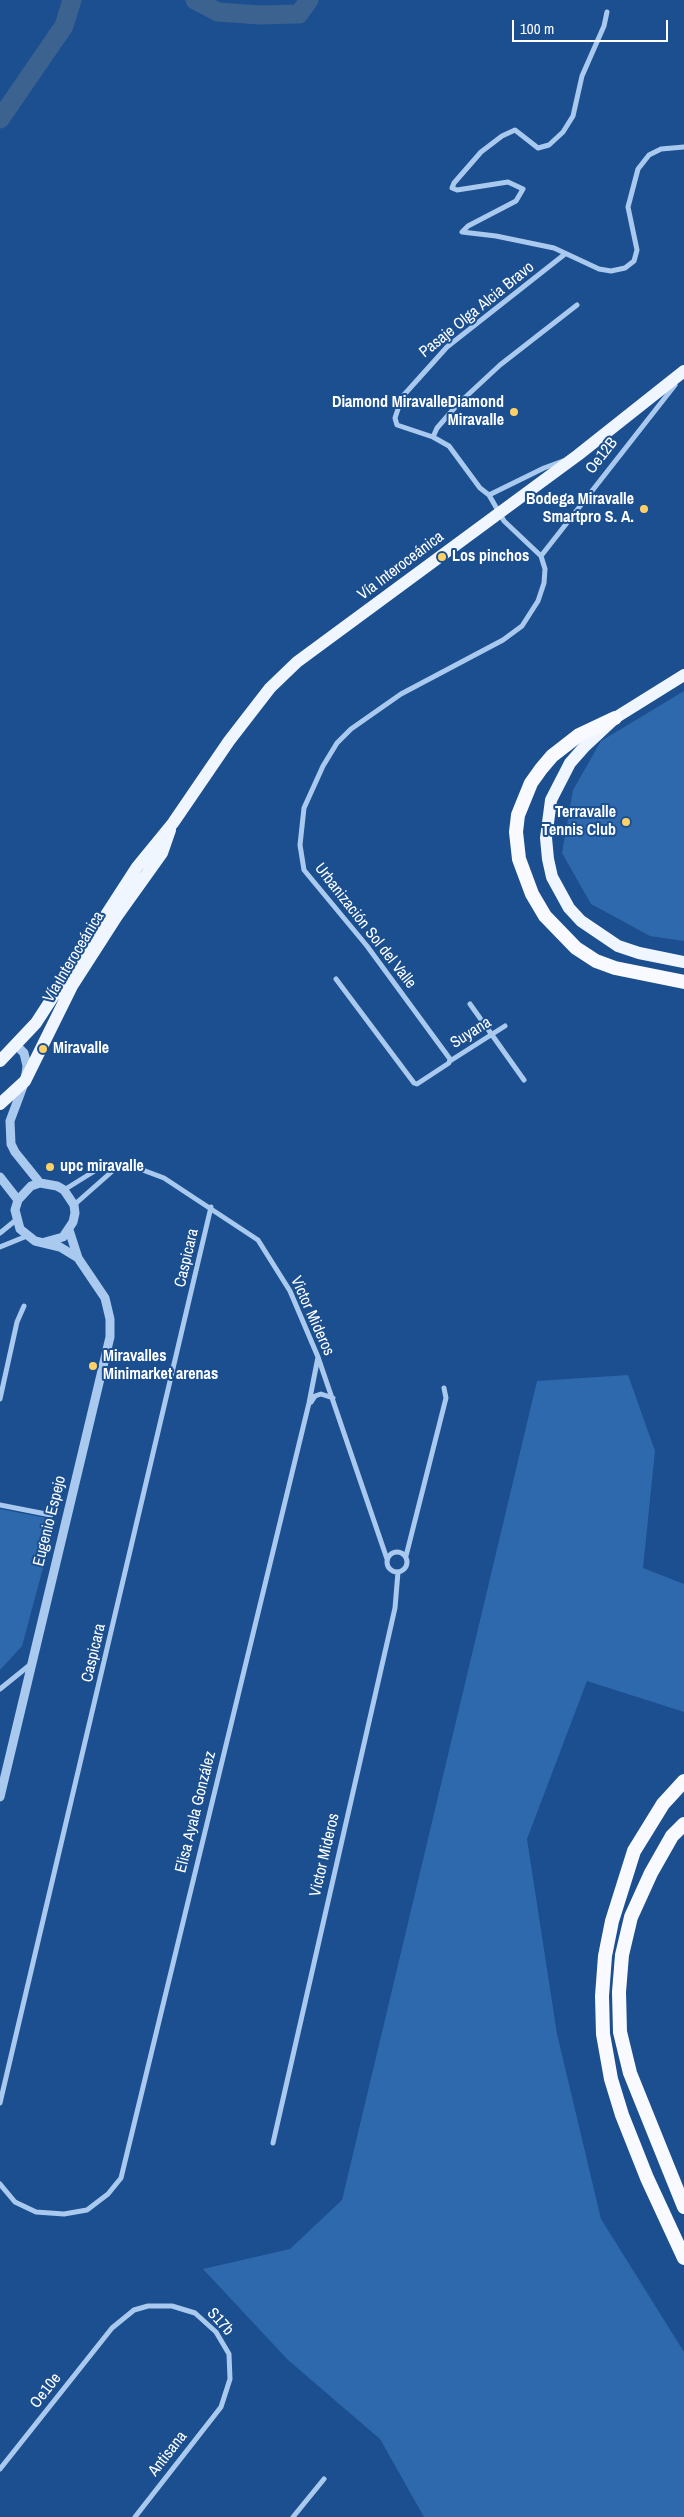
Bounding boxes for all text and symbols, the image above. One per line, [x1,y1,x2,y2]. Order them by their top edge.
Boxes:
scale bar [514,10,670,42]
text: 100 m [520,18,554,39]
street label: Pasaje Olga Alcia Bravo [416,258,538,362]
place label: Diamond MiravalleDiamond Miravalle [332,393,504,431]
marker: Diamond MiravalleDiamond Miravalle [508,406,520,418]
street label: Oe12B [582,434,622,478]
place label: Bodega Miravalle Smartpro S. A. [526,490,634,528]
marker: Bodega Miravalle Smartpro S. A. [638,503,650,515]
street label: Vía Interoceánica [354,527,448,605]
place label: Los pinchos [452,547,529,567]
marker: Los pinchos [436,551,448,563]
place label: Terravalle Tennis Club [542,803,616,841]
marker: Terravalle Tennis Club [620,816,632,828]
street label: Urbanización Sol del Valle [310,860,420,992]
street label: Vía Interoceánica [39,908,109,1006]
street label: Suyana [447,1013,495,1053]
place label: Miravalle [53,1039,109,1059]
marker: Miravalle [37,1043,49,1055]
place label: upc miravalle [60,1157,144,1177]
marker: upc miravalle [44,1161,56,1173]
street label: Caspicara [171,1227,203,1289]
street label: Victor Mideros [286,1273,338,1359]
place label: Miravalles Minimarket arenas [103,1347,218,1385]
marker: Miravalles Minimarket arenas [87,1360,99,1372]
street label: Eugenio Espejo [29,1474,71,1568]
street label: Caspicara [78,1622,110,1684]
street label: Elisa Ayala González [172,1749,220,1875]
street label: Victor Mideros [306,1811,344,1899]
street label: S17b [203,2304,237,2340]
street label: Oe10e [26,2370,66,2412]
street label: Antisana [144,2428,192,2480]

